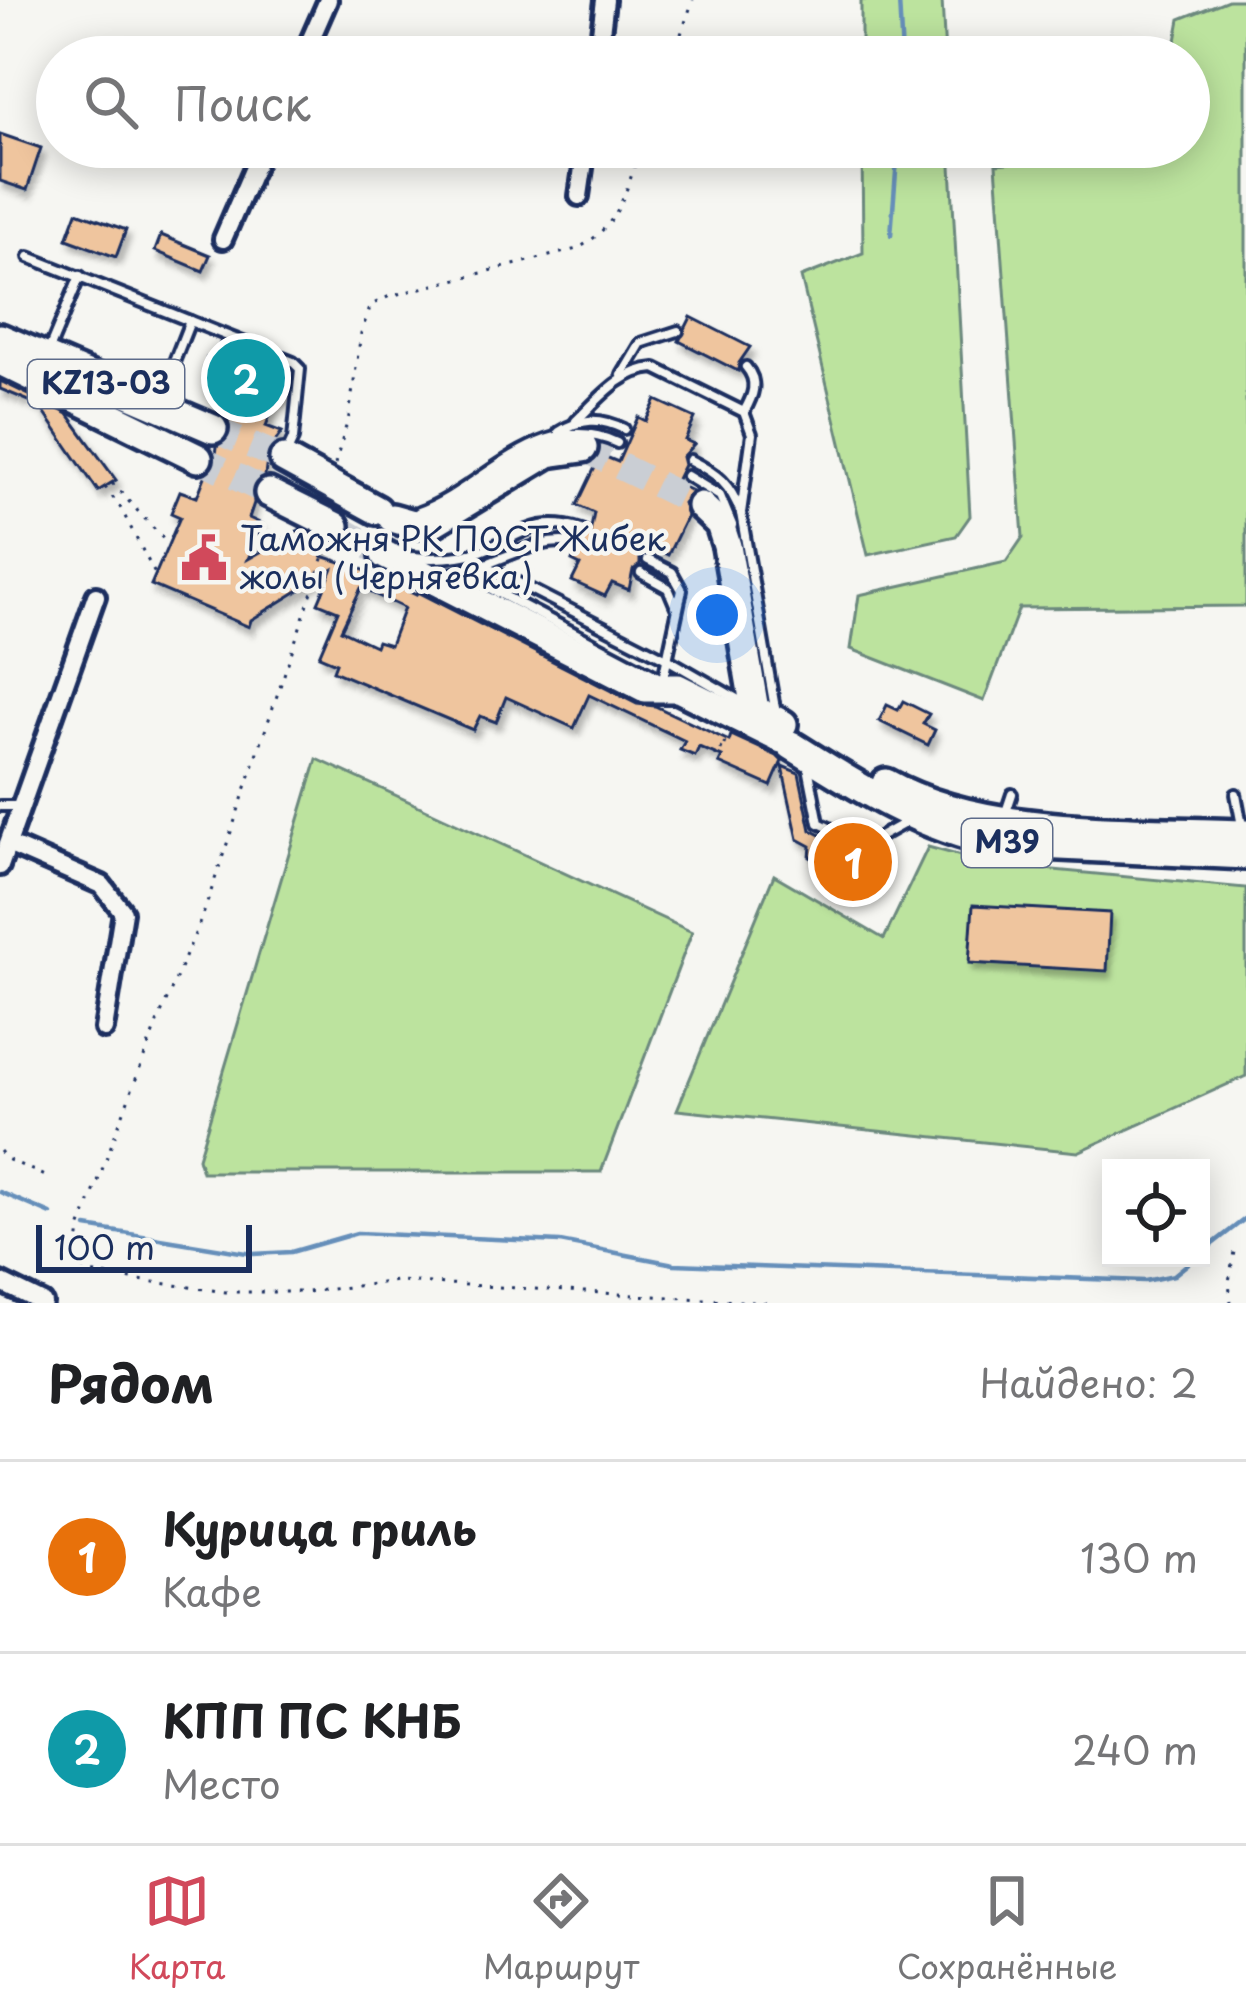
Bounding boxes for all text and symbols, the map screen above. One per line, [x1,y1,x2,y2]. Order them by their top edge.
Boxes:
search box [36,36,1210,168]
text: Поиск [174,68,311,136]
icon: search [78,69,144,135]
pin: 2 [207,333,285,423]
road number: KZ13-03 [28,360,184,408]
place label: Таможня РК ПОСТ Жибек жолы (Черняевка) [239,512,666,600]
public building icon: Таможня РК ПОСТ Жибек жолы (Черняевка) [179,533,229,583]
your location [687,585,747,645]
pin: 1 [814,817,892,907]
road number: M39 [962,819,1052,867]
map controls [1102,1159,1210,1267]
button: locate [1102,1159,1210,1267]
scale bar [36,1219,252,1272]
text: 100 m [54,1221,155,1271]
text: Рядом [48,1343,214,1420]
text: Найдено: 2 [979,1352,1198,1411]
text: Курица гриль [162,1493,477,1561]
text: 1 [78,1527,96,1586]
text: 130 m [1080,1527,1198,1586]
text: Кафе [162,1561,262,1620]
text: КПП ПС КНБ [162,1685,462,1753]
text: 2 [73,1719,101,1778]
text: 240 m [1072,1719,1198,1778]
text: Место [162,1753,281,1812]
tab: Карта [129,1868,226,1990]
tab: Маршрут [483,1868,639,1990]
tab: Сохранённые [897,1868,1117,1990]

